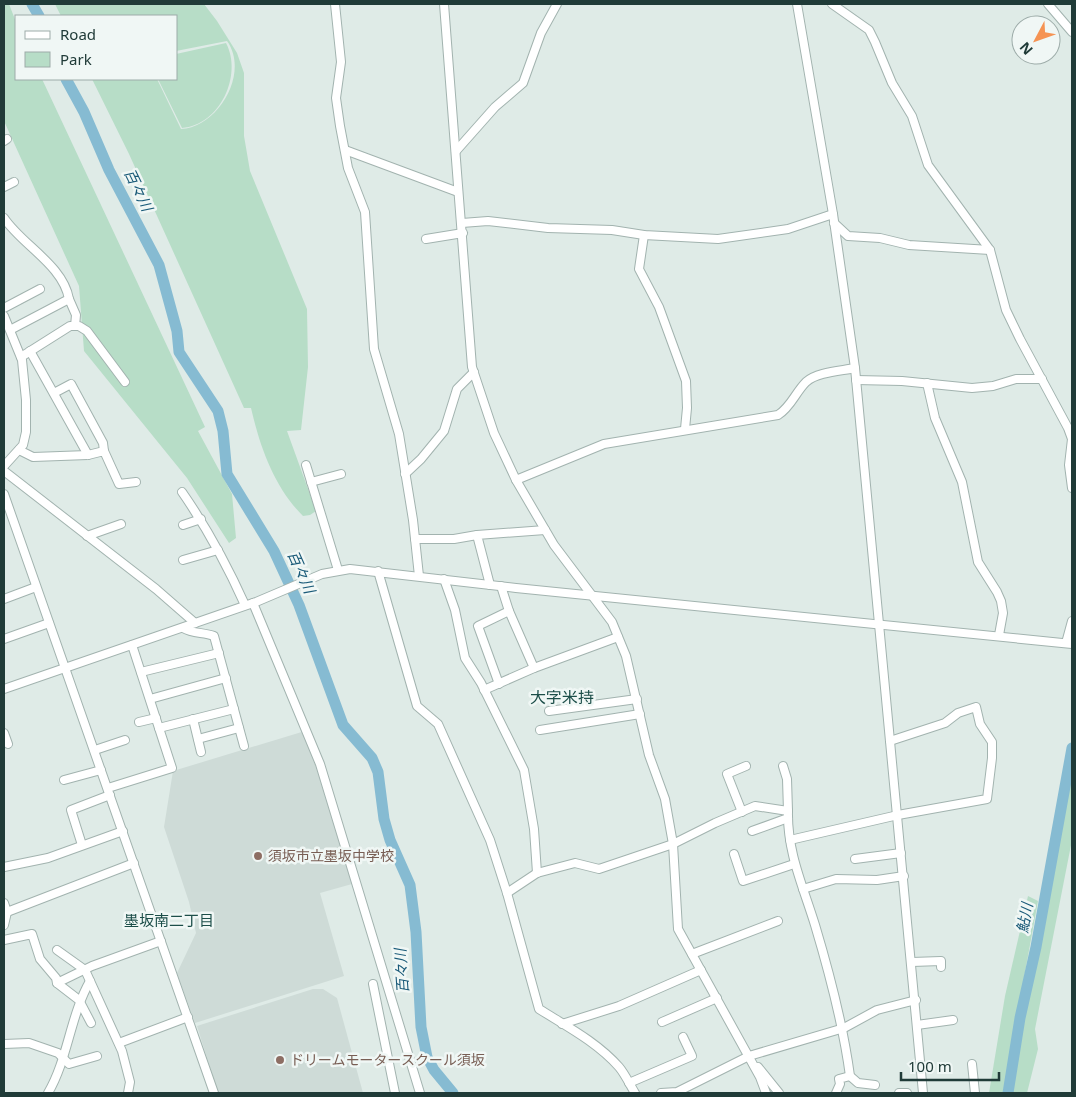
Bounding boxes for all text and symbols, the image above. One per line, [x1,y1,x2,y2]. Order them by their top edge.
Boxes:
legend [15,15,178,80]
north arrow [1011,15,1061,65]
text: Road [60,24,96,44]
text: N [1015,38,1037,59]
text: Park [60,49,92,69]
water label: 百々川 [120,165,159,216]
water label: 百々川 [284,547,321,598]
district label: 大字米持 [530,686,594,708]
place label: 須坂市立墨坂中学校 [268,846,394,865]
marker: 須坂市立墨坂中学校 [252,850,264,862]
water label: 鮎川 [1012,899,1037,934]
district label: 墨坂南二丁目 [124,910,214,930]
water label: 百々川 [389,946,413,994]
place label: ドリームモータースクール須坂 [290,1050,485,1069]
scale bar [901,1050,998,1082]
marker: ドリームモータースクール須坂 [274,1054,286,1066]
text: 100 m [908,1056,952,1076]

